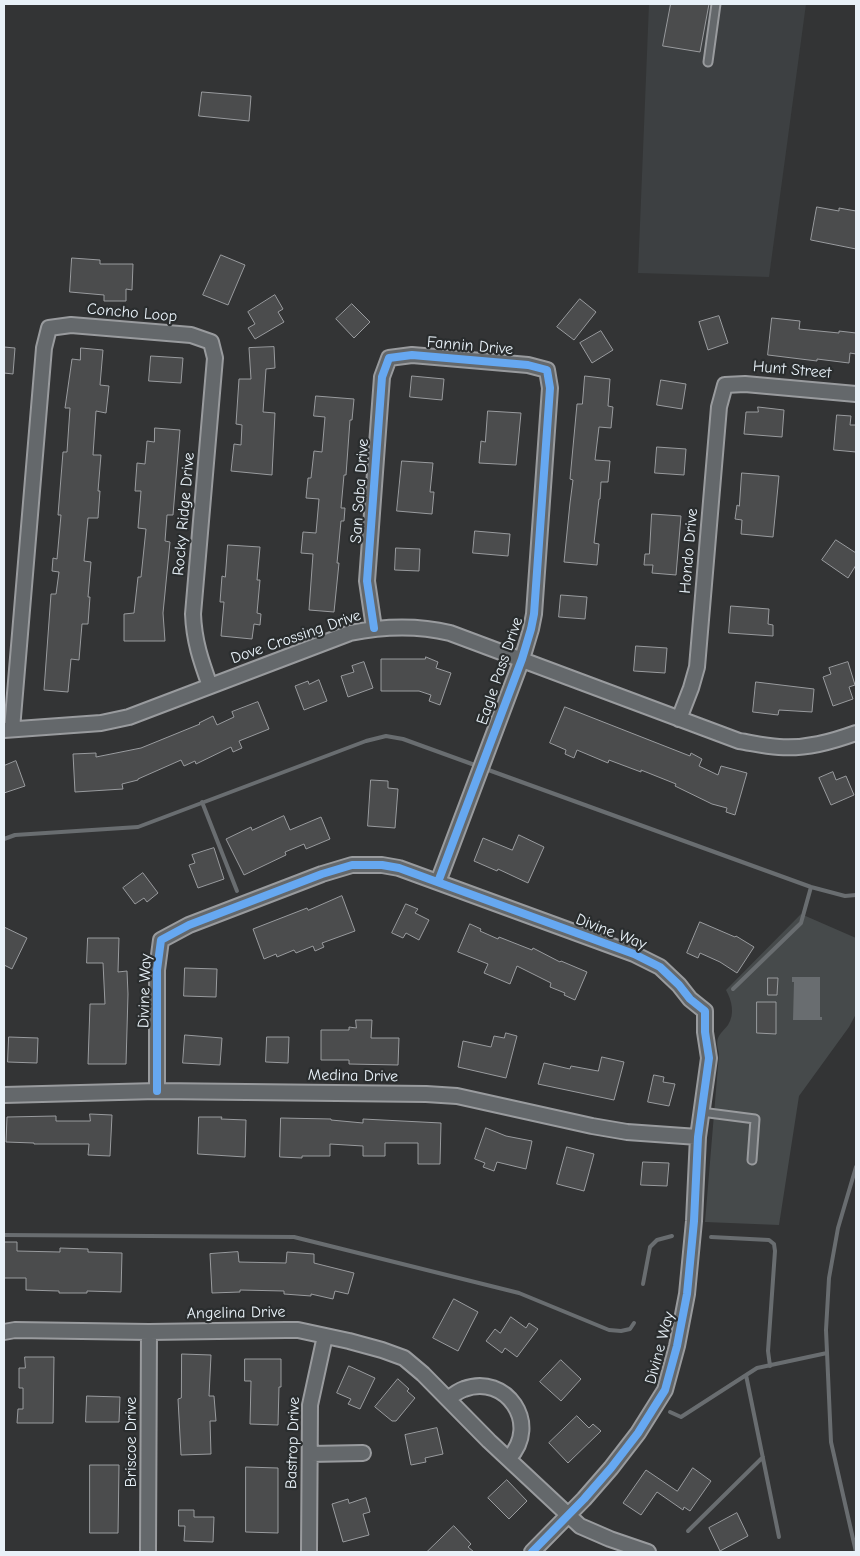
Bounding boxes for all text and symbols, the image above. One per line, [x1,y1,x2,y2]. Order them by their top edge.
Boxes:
street label: Concho Loop [86,299,178,327]
street label: Fannin Drive [426,333,514,359]
street label: Hunt Street [752,357,832,383]
street label: San Saba Drive [347,438,373,544]
street label: Rocky Ridge Drive [169,452,199,576]
street label: Hondo Drive [676,508,702,594]
street label: Dove Crossing Drive [228,606,364,668]
street label: Eagle Pass Drive [473,615,527,727]
street label: Divine Way [573,910,649,954]
street label: Divine Way [134,953,156,1029]
street label: Medina Drive [308,1066,398,1086]
street label: Angelina Drive [187,1303,285,1323]
street label: Divine Way [641,1310,679,1386]
street label: Briscoe Drive [121,1397,141,1487]
street label: Bastrop Drive [282,1397,304,1489]

